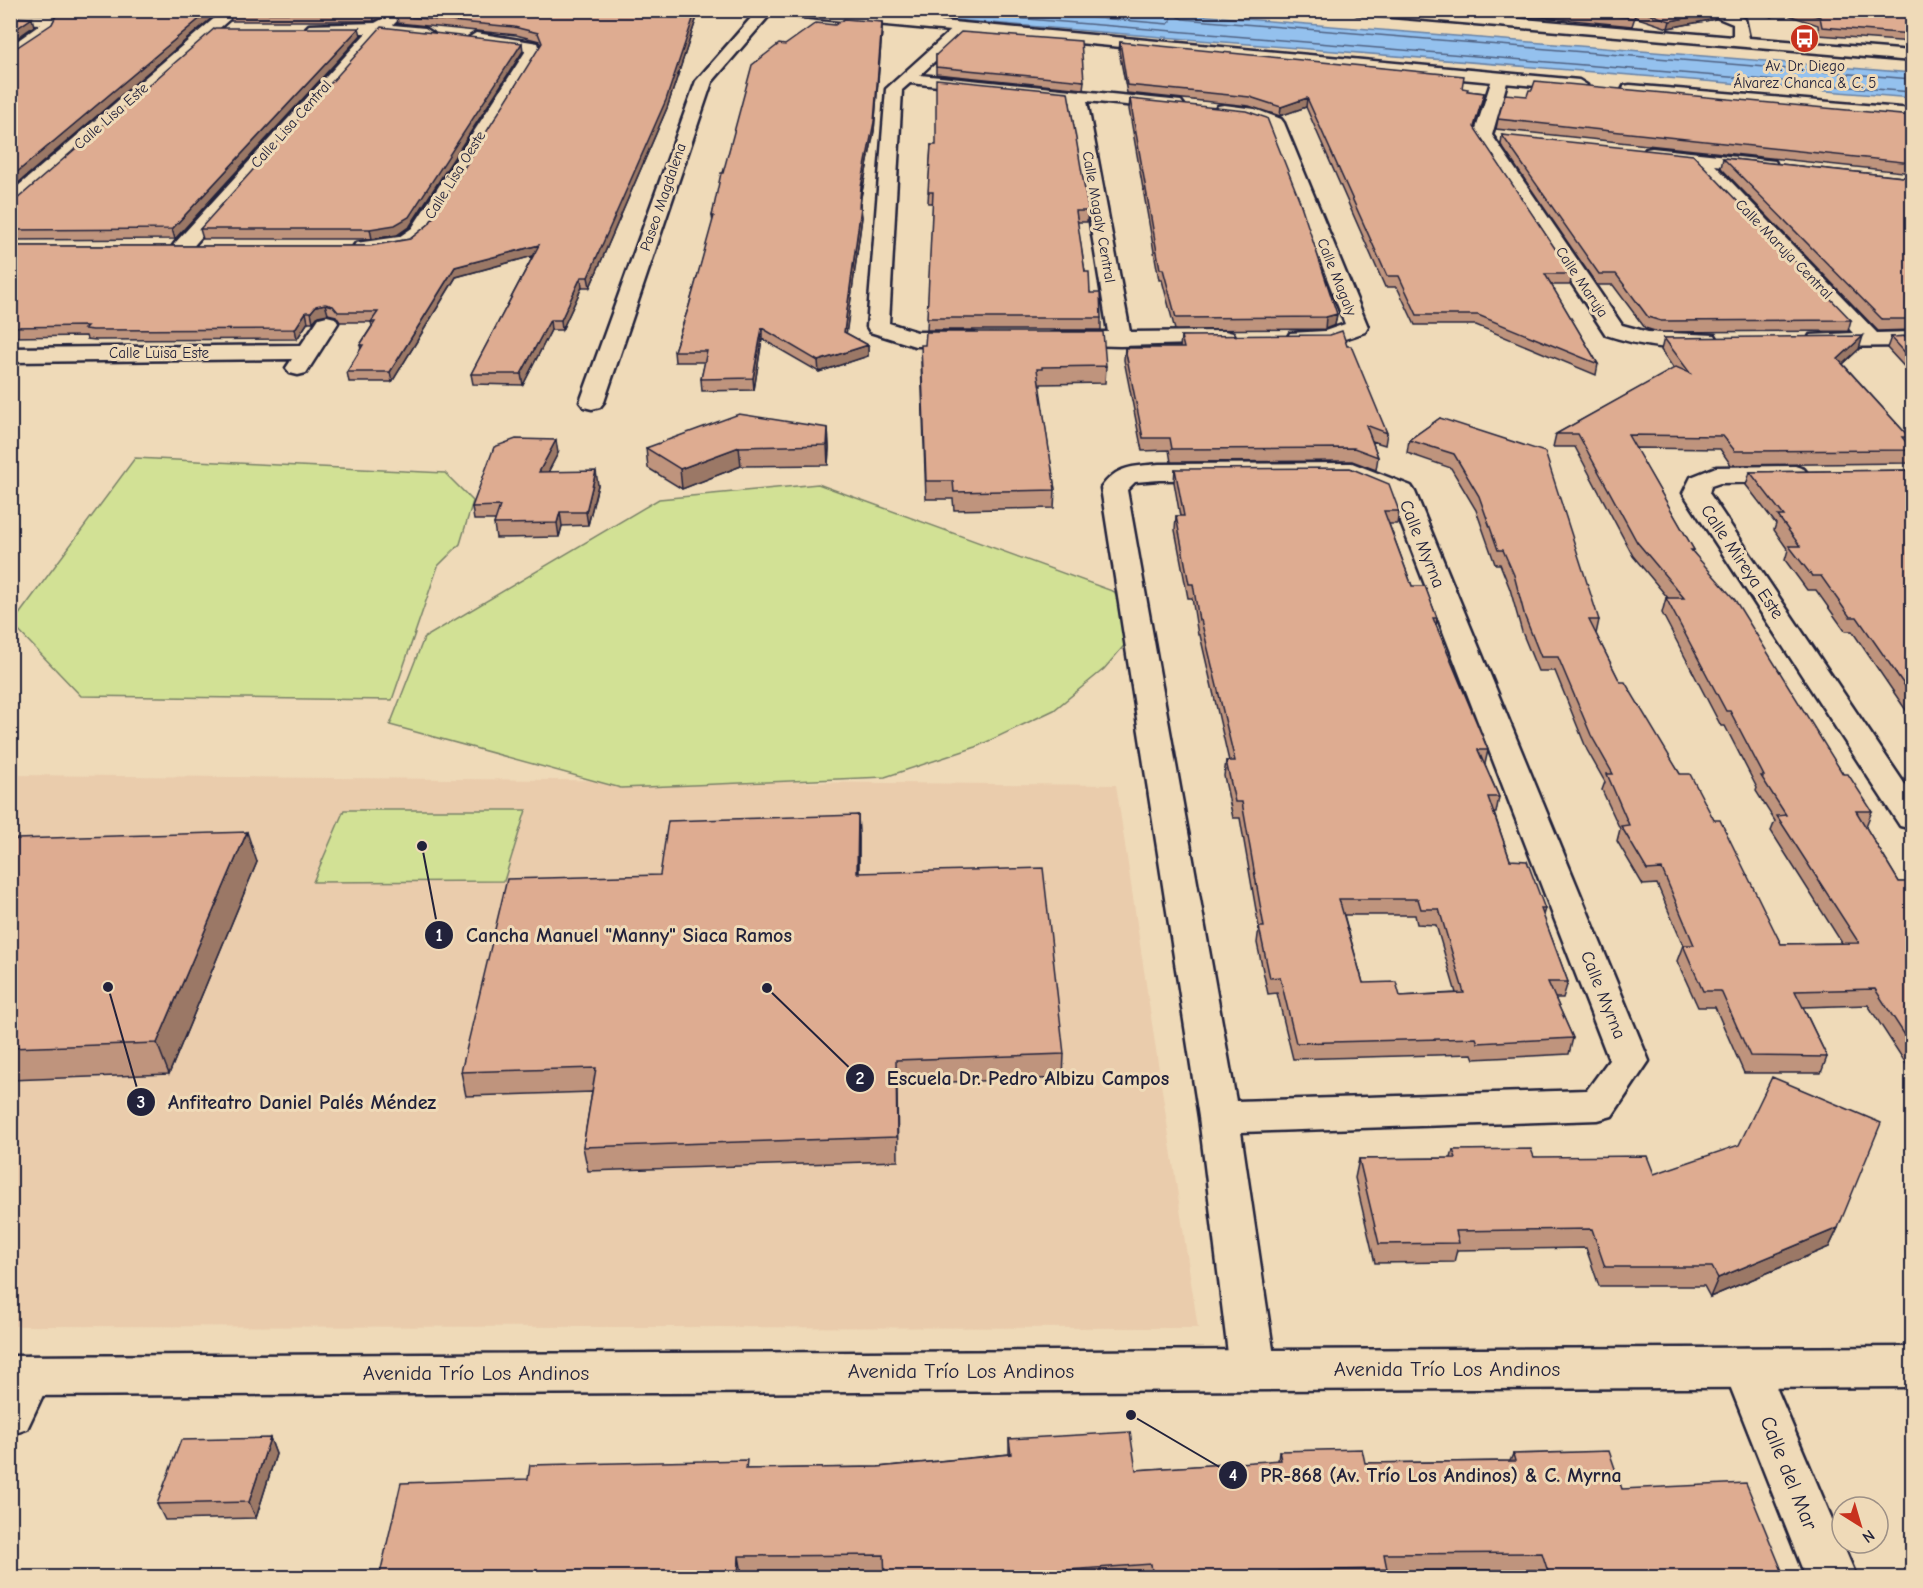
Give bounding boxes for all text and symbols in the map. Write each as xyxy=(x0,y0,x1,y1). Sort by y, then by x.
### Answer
bus stop icon: Av. Dr. Diego Álvarez Chanca & C. 5 xyxy=(1789,23,1821,55)
place label: Av. Dr. Diego Álvarez Chanca & C. 5 xyxy=(1734,57,1877,92)
street label: Calle Lisa Central xyxy=(247,76,335,172)
street label: Calle Lisa Este xyxy=(70,79,152,153)
street label: Calle Lisa Oeste xyxy=(421,127,490,222)
street label: Paseo Magdalena xyxy=(636,141,690,253)
street label: Calle Magaly Central xyxy=(1079,150,1119,284)
street label: Calle Maruja Central xyxy=(1732,195,1836,303)
street label: Calle Magaly xyxy=(1313,236,1361,319)
street label: Calle Maruja xyxy=(1552,243,1612,321)
street label: Calle Luisa Este xyxy=(109,344,209,362)
street label: Calle Myrna xyxy=(1395,497,1449,591)
street label: Calle Mireya Este xyxy=(1696,501,1788,623)
callout: Cancha Manuel "Manny" Siaca Ramos xyxy=(424,916,804,954)
text: Cancha Manuel "Manny" Siaca Ramos xyxy=(466,924,792,947)
text: 1 xyxy=(435,925,443,946)
street label: Calle Myrna xyxy=(1576,948,1630,1042)
callout: Escuela Dr. Pedro Albizu Campos xyxy=(845,1059,1182,1097)
text: Escuela Dr. Pedro Albizu Campos xyxy=(887,1067,1169,1090)
text: 2 xyxy=(856,1068,865,1089)
callout: Anfiteatro Daniel Palés Méndez xyxy=(126,1083,448,1121)
text: Anfiteatro Daniel Palés Méndez xyxy=(168,1091,436,1114)
text: 3 xyxy=(137,1092,145,1113)
street label: Avenida Trío Los Andinos xyxy=(1334,1357,1560,1381)
street label: Avenida Trío Los Andinos xyxy=(848,1359,1074,1383)
street label: Avenida Trío Los Andinos xyxy=(363,1361,589,1385)
street label: Calle del Mar xyxy=(1755,1413,1823,1534)
callout: PR-868 (Av. Trío Los Andinos) & C. Myrna xyxy=(1218,1456,1634,1494)
text: PR-868 (Av. Trío Los Andinos) & C. Myrna xyxy=(1260,1464,1622,1487)
text: 4 xyxy=(1229,1465,1237,1486)
north arrow xyxy=(1830,1495,1890,1555)
text: N xyxy=(1859,1526,1878,1547)

